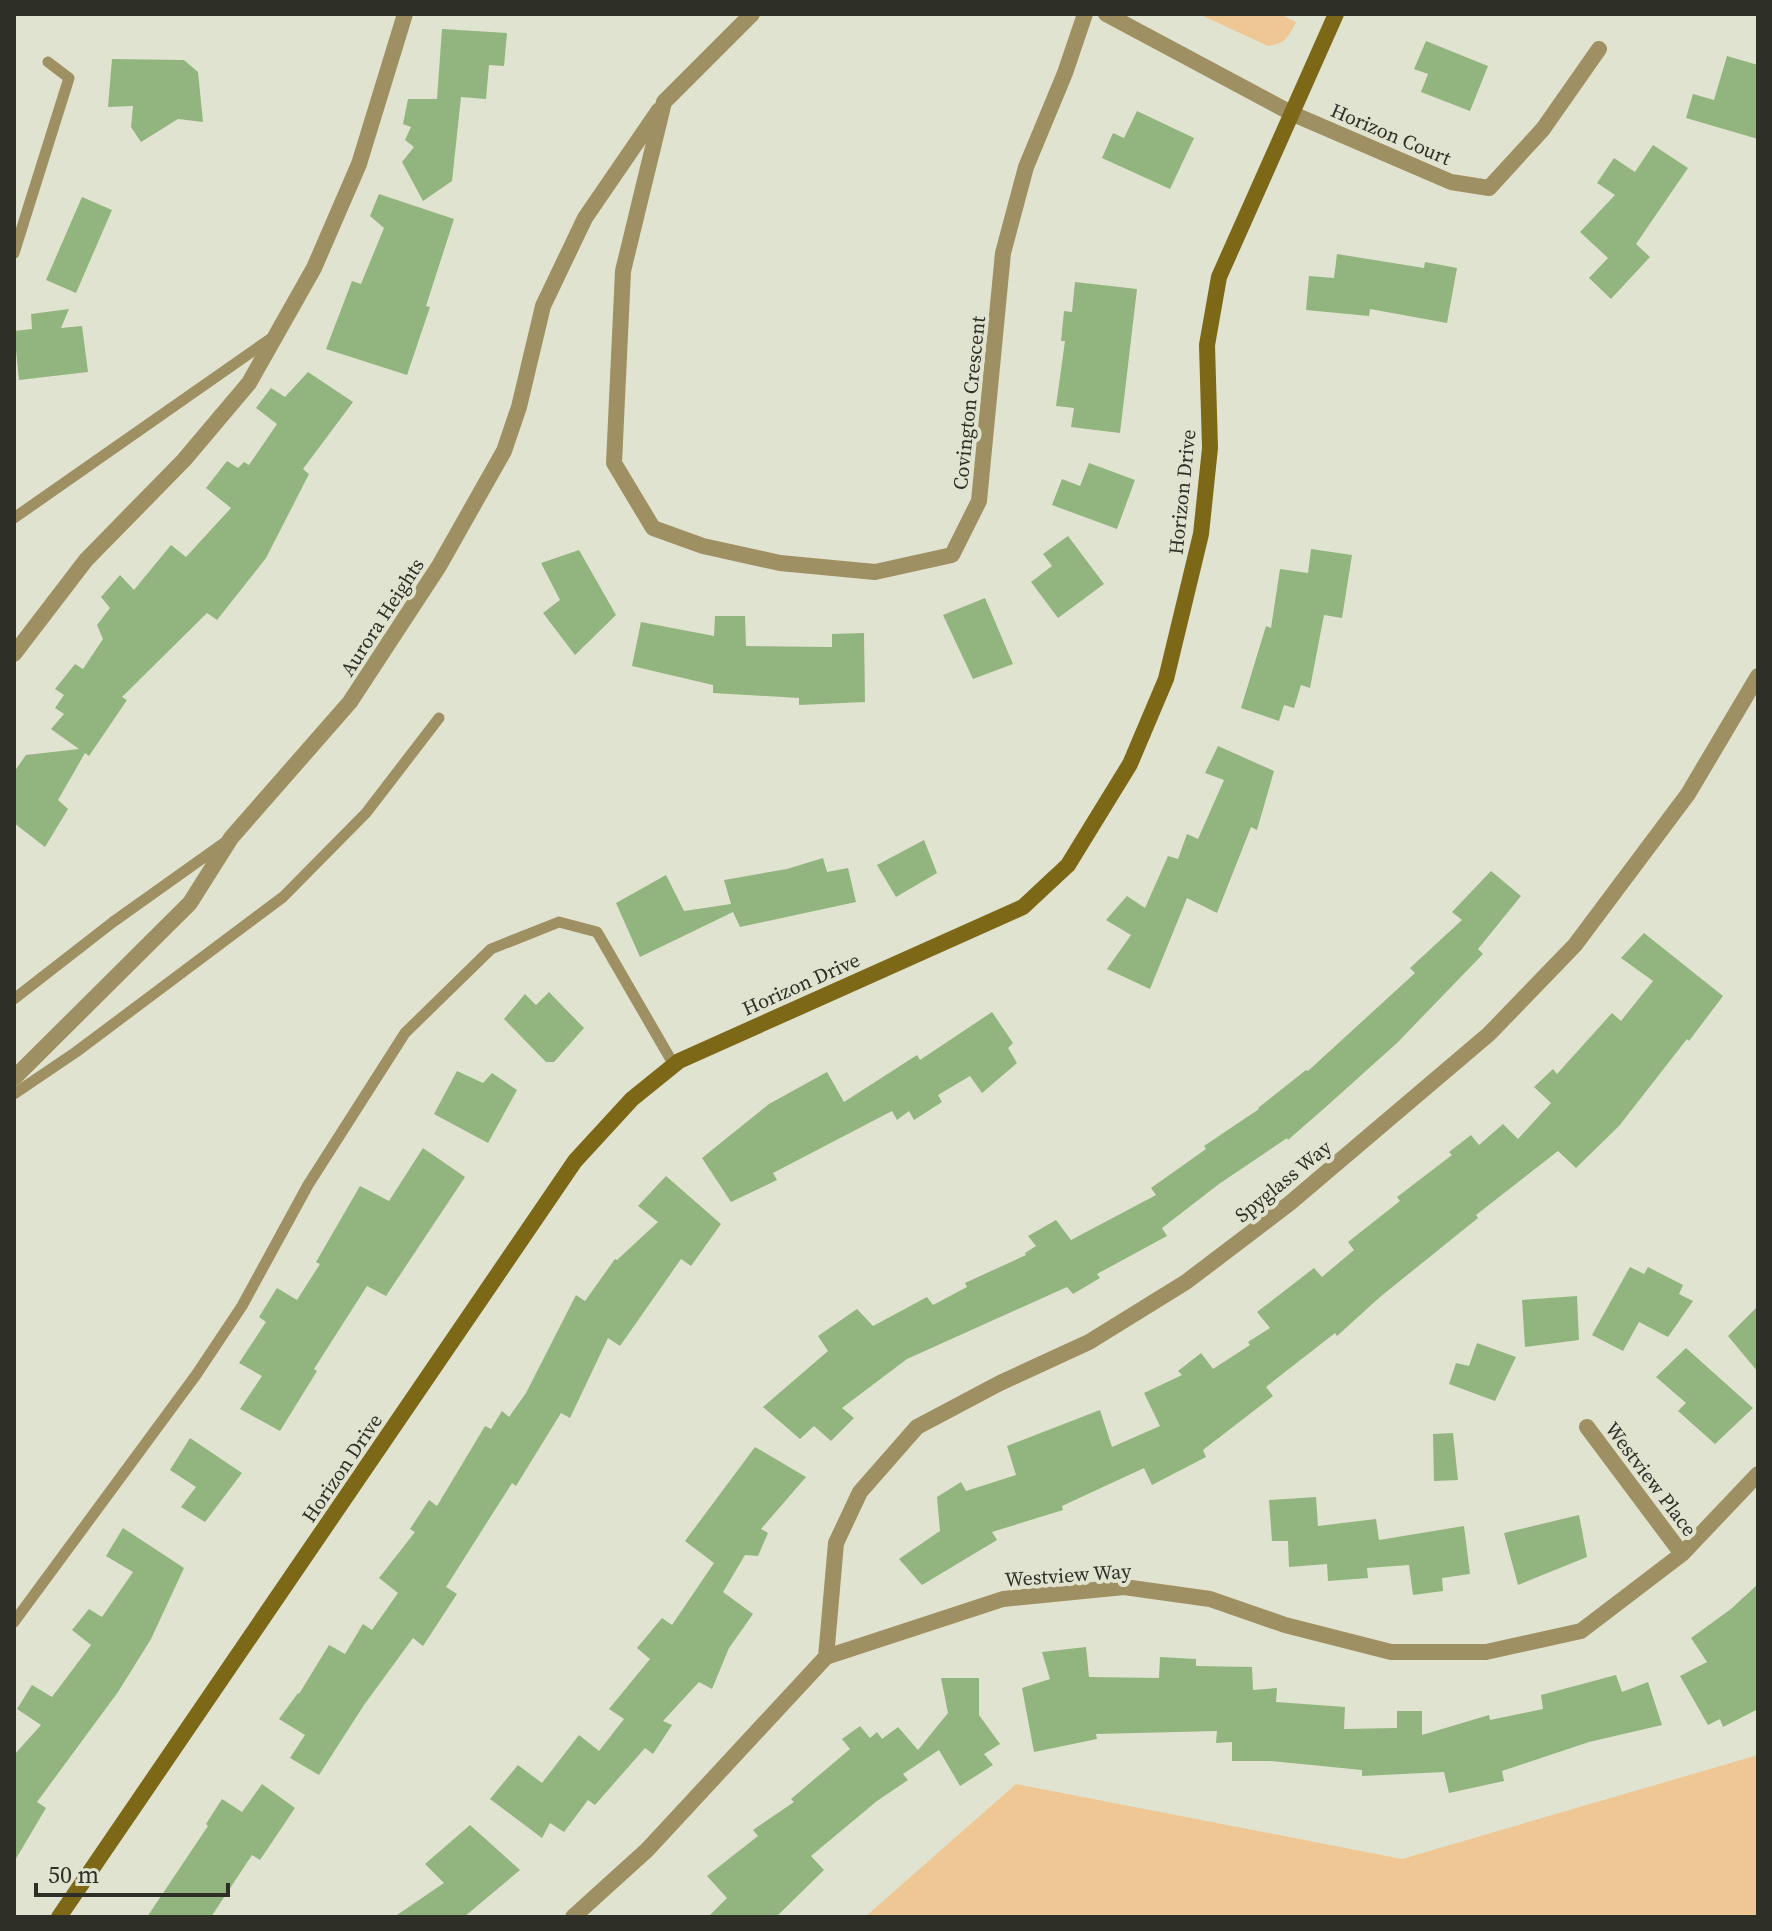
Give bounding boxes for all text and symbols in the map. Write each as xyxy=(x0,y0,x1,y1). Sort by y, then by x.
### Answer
street label: Horizon Court xyxy=(1327,96,1456,172)
street label: Covington Crescent xyxy=(946,314,992,491)
street label: Horizon Drive xyxy=(1161,428,1203,556)
street label: Aurora Heights xyxy=(333,553,431,681)
street label: Horizon Drive xyxy=(738,946,864,1022)
street label: Spyglass Way xyxy=(1229,1133,1338,1229)
street label: Horizon Drive xyxy=(295,1408,389,1528)
street label: Westview Place xyxy=(1599,1416,1703,1542)
street label: Westview Way xyxy=(1004,1557,1133,1593)
scale bar xyxy=(36,1847,228,1897)
text: 50 m xyxy=(48,1858,99,1891)

